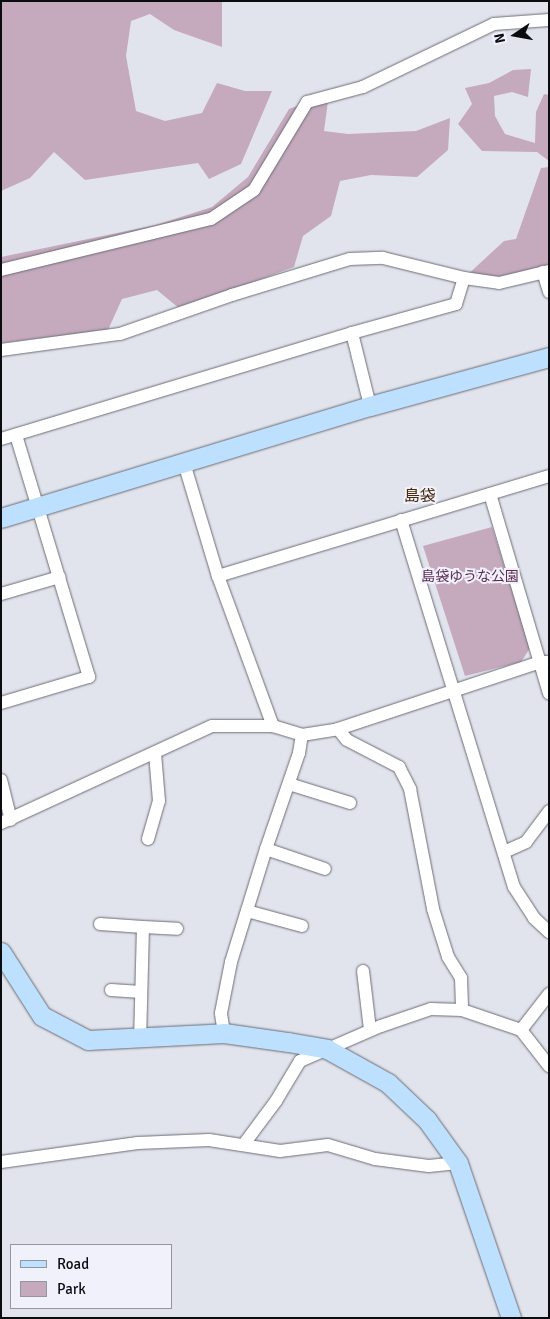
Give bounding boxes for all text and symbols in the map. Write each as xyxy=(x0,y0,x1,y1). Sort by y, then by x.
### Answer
north arrow xyxy=(490,10,540,60)
text: N xyxy=(491,32,509,45)
district label: 島袋 xyxy=(404,486,436,506)
park label: 島袋ゆうな公園 xyxy=(421,569,519,585)
legend xyxy=(10,1244,172,1309)
text: Road xyxy=(57,1255,89,1273)
text: Park xyxy=(57,1280,86,1298)

